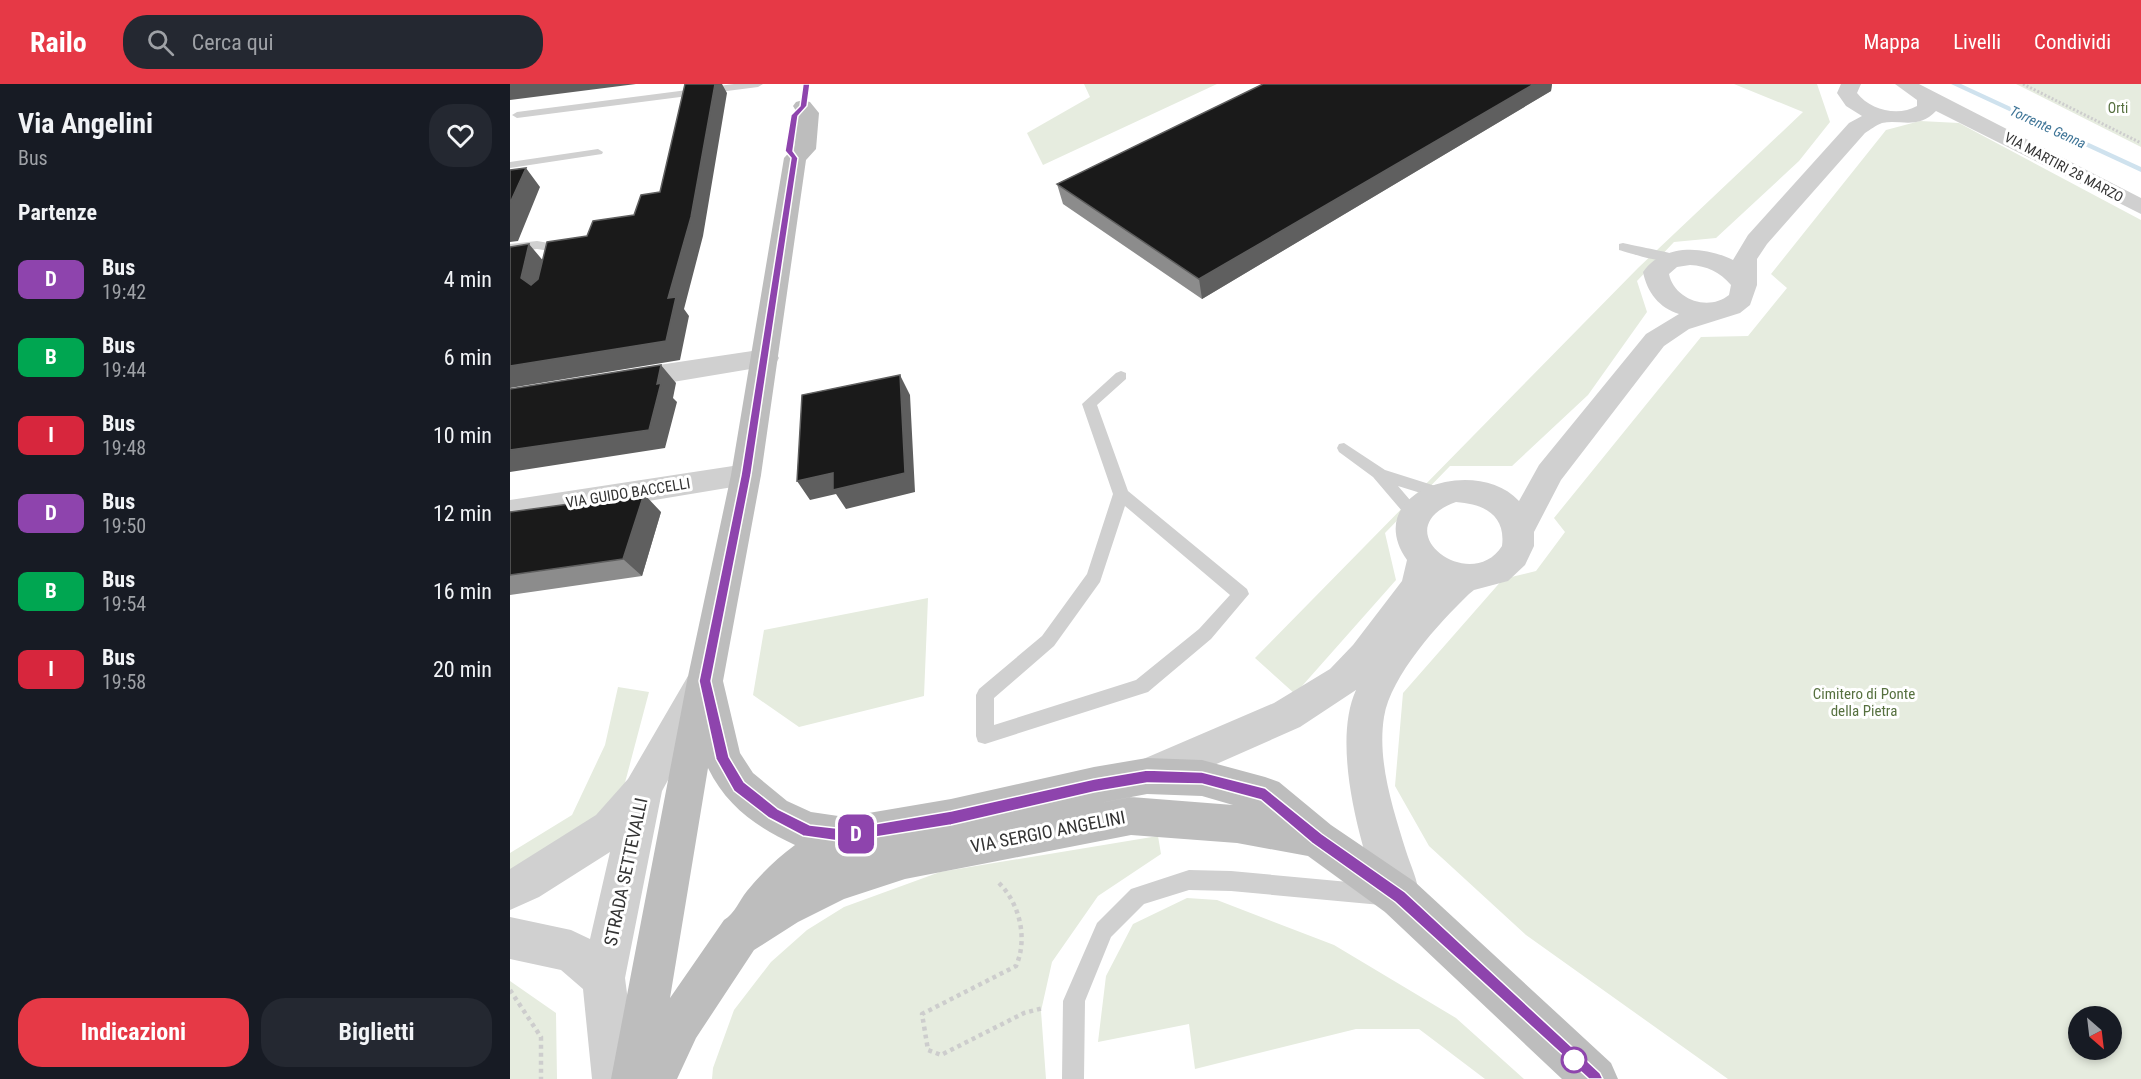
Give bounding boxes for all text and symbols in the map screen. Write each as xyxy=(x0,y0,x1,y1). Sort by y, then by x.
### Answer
search box xyxy=(123,15,543,69)
text: Railo xyxy=(30,26,87,59)
icon: search xyxy=(144,26,177,59)
text: Cerca qui xyxy=(192,30,273,55)
text: Mappa xyxy=(1863,30,1920,54)
text: Livelli xyxy=(1953,30,2001,54)
text: Condividi xyxy=(2034,30,2111,54)
park label: Orti xyxy=(2108,100,2128,116)
water label: Torrente Genna xyxy=(2007,102,2089,152)
button: heart xyxy=(429,104,492,167)
text: Via Angelini xyxy=(18,107,153,140)
street label: VIA MARTIRI 28 MARZO xyxy=(2002,129,2126,205)
text: Bus xyxy=(18,146,48,170)
text: Partenze xyxy=(18,200,97,225)
text: Bus xyxy=(102,255,135,280)
text: D xyxy=(45,267,57,291)
text: 4 min xyxy=(444,267,492,292)
text: 19:42 xyxy=(102,280,146,304)
text: Bus xyxy=(102,333,135,358)
text: B xyxy=(45,345,57,369)
text: 6 min xyxy=(444,345,492,370)
text: 19:44 xyxy=(102,358,146,382)
text: Bus xyxy=(102,411,135,436)
text: I xyxy=(48,423,54,447)
text: 10 min xyxy=(433,423,492,448)
text: 19:48 xyxy=(102,436,146,460)
street label: VIA GUIDO BACCELLI xyxy=(565,474,691,512)
text: Bus xyxy=(102,489,135,514)
text: D xyxy=(45,501,57,525)
text: 12 min xyxy=(433,501,492,526)
text: 19:50 xyxy=(102,514,146,538)
text: Bus xyxy=(102,567,135,592)
text: B xyxy=(45,579,57,603)
text: 16 min xyxy=(433,579,492,604)
text: 19:54 xyxy=(102,592,146,616)
text: Bus xyxy=(102,645,135,670)
text: I xyxy=(48,657,54,681)
text: 20 min xyxy=(433,657,492,682)
text: 19:58 xyxy=(102,670,146,694)
park label: Cimitero di Ponte della Pietra xyxy=(1813,685,1915,720)
street label: STRADA SETTEVALLI xyxy=(600,796,651,948)
street label: VIA SERGIO ANGELINI xyxy=(969,806,1127,857)
line badge: D xyxy=(836,814,876,854)
text: D xyxy=(850,822,862,846)
button: Indicazioni xyxy=(18,998,249,1067)
button: Biglietti xyxy=(261,998,492,1067)
north arrow xyxy=(2068,1006,2122,1060)
map controls xyxy=(2068,1006,2122,1060)
unlabelled marker xyxy=(1561,1047,1587,1073)

